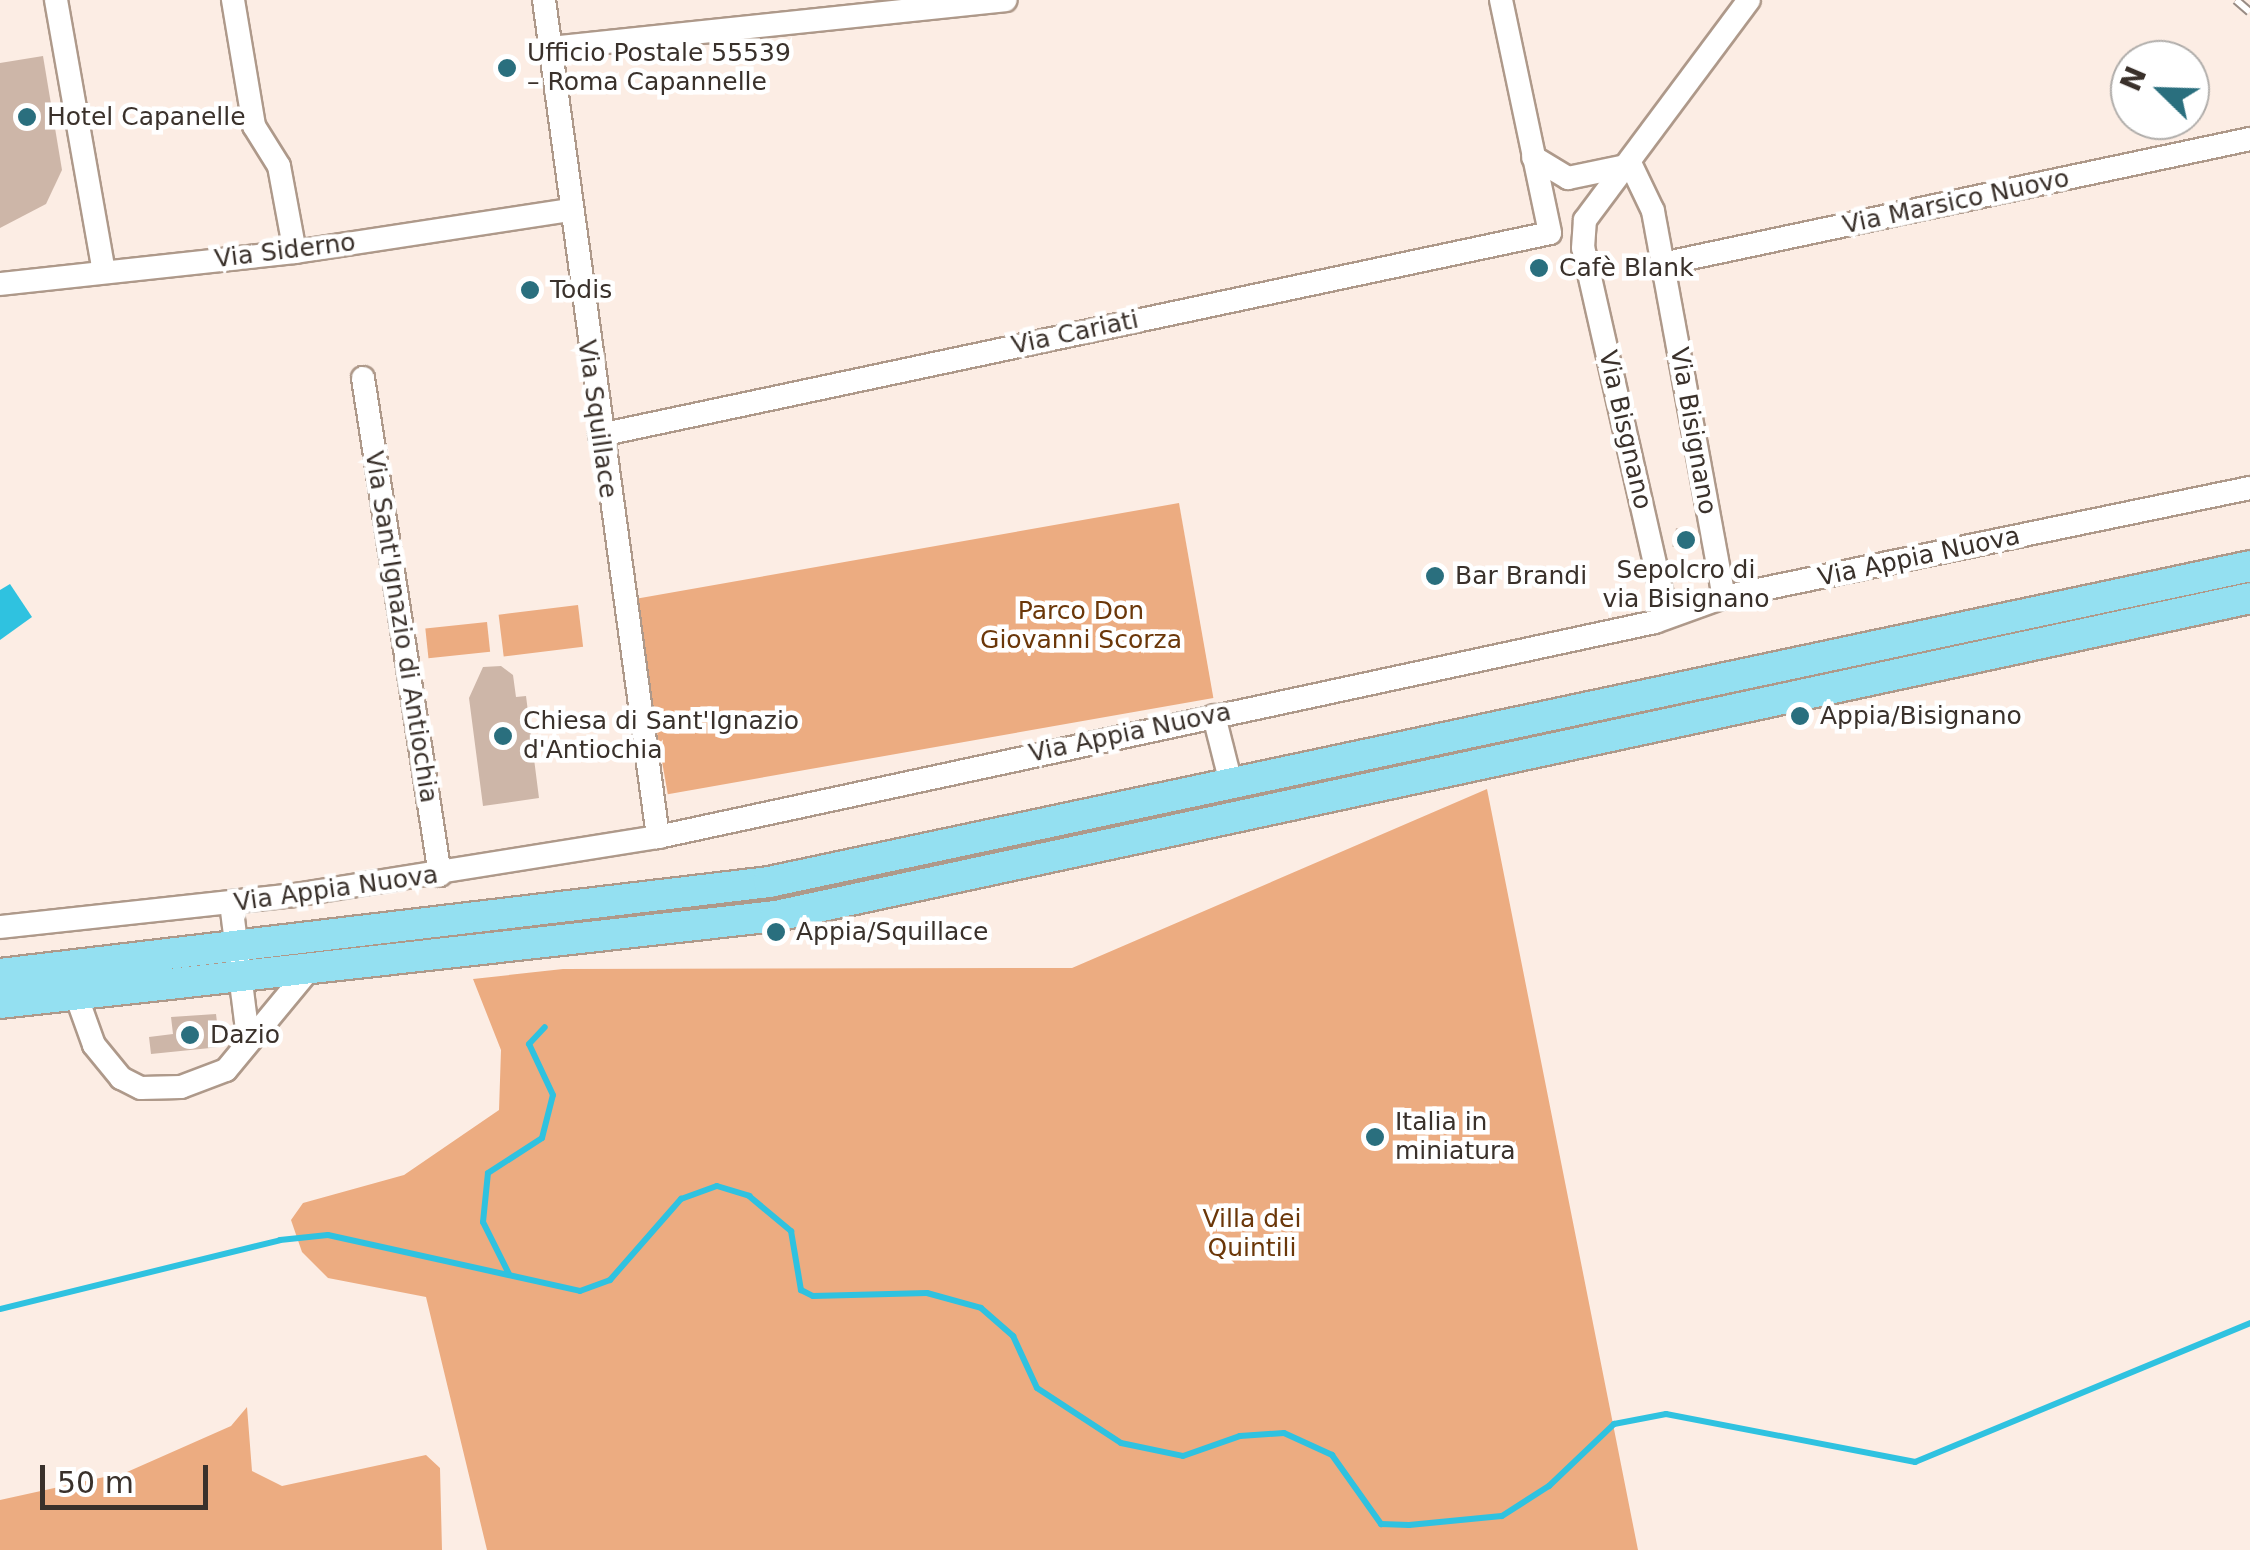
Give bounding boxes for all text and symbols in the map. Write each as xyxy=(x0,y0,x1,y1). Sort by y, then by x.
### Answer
place label: Ufficio Postale 55539 – Roma Capannelle xyxy=(527,39,791,98)
north arrow xyxy=(2110,40,2210,140)
marker: Ufficio Postale 55539 – Roma Capannelle xyxy=(496,57,518,79)
text: N xyxy=(2114,62,2154,96)
place label: Hotel Capanelle xyxy=(47,102,246,132)
marker: Hotel Capanelle xyxy=(16,106,38,128)
street label: Via Marsico Nuovo xyxy=(1840,163,2072,241)
street label: Via Siderno xyxy=(213,227,357,275)
place label: Cafè Blank xyxy=(1559,253,1694,283)
marker: Cafè Blank xyxy=(1528,257,1550,279)
place label: Todis xyxy=(550,275,612,305)
marker: Todis xyxy=(519,279,541,301)
street label: Via Cariati xyxy=(1009,305,1141,361)
street label: Via Squillace xyxy=(571,338,623,500)
street label: Via Bisignano xyxy=(1664,345,1722,517)
street label: Via Bisgnano xyxy=(1592,348,1658,512)
street label: Via Sant'Ignazio di Antiochia xyxy=(358,449,444,805)
street label: Via Appia Nuova xyxy=(1815,521,2023,593)
marker: Sepolcro di via Bisignano xyxy=(1675,529,1697,551)
place label: Sepolcro di via Bisignano xyxy=(1602,556,1770,615)
place label: Bar Brandi xyxy=(1455,561,1587,591)
marker: Bar Brandi xyxy=(1424,565,1446,587)
park label: Parco Don Giovanni Scorza xyxy=(980,597,1182,656)
street label: Via Appia Nuova xyxy=(1026,697,1234,769)
place label: Appia/Bisignano xyxy=(1820,701,2022,731)
marker: Appia/Bisignano xyxy=(1789,705,1811,727)
place label: Chiesa di Sant'Ignazio d'Antiochia xyxy=(523,707,799,766)
marker: Chiesa di Sant'Ignazio d'Antiochia xyxy=(492,725,514,747)
street label: Via Appia Nuova xyxy=(232,860,440,918)
place label: Appia/Squillace xyxy=(796,917,988,947)
marker: Appia/Squillace xyxy=(765,921,787,943)
place label: Dazio xyxy=(210,1020,280,1050)
marker: Dazio xyxy=(179,1024,201,1046)
place label: Italia in miniatura xyxy=(1395,1108,1516,1167)
marker: Italia in miniatura xyxy=(1364,1126,1386,1148)
park label: Villa dei Quintili xyxy=(1203,1205,1301,1264)
scale bar xyxy=(45,1445,212,1507)
text: 50 m xyxy=(57,1465,134,1500)

